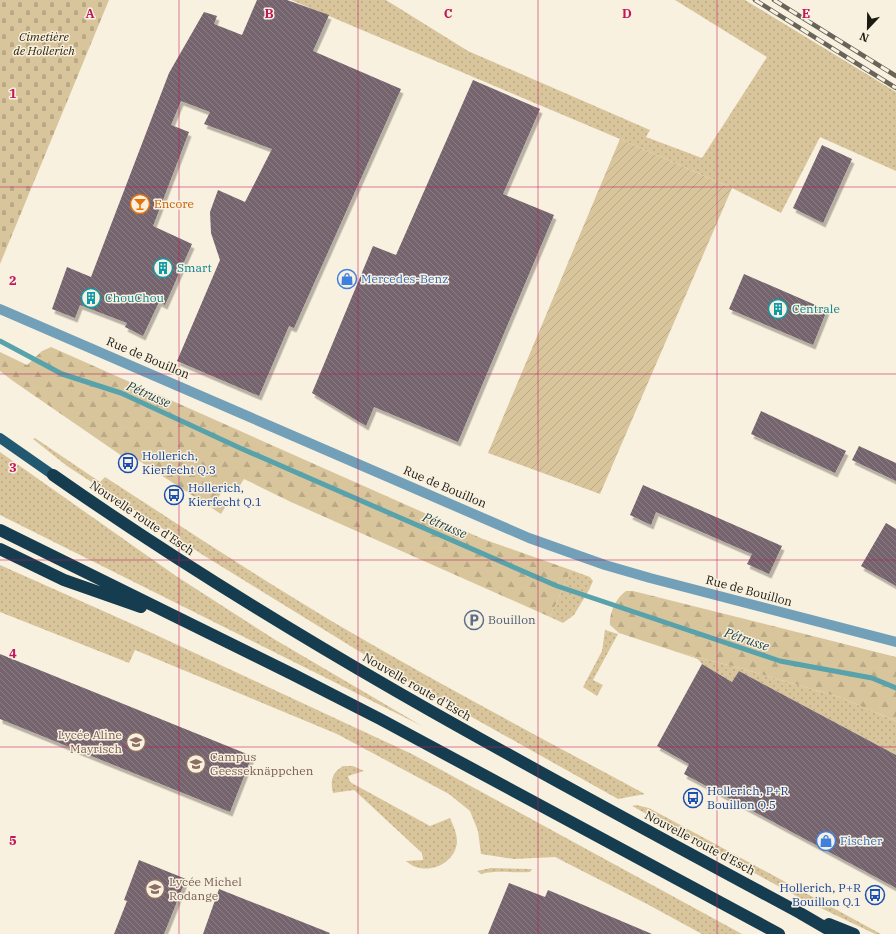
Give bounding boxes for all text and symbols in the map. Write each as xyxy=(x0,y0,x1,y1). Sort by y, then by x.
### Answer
text: A xyxy=(85,5,95,22)
text: B xyxy=(264,5,274,22)
text: C xyxy=(444,5,453,22)
text: D xyxy=(622,5,632,22)
text: E xyxy=(802,5,810,22)
north arrow xyxy=(848,8,888,48)
park label: Cimetière de Hollerich xyxy=(13,29,75,58)
text: N xyxy=(857,29,871,45)
text: 1 xyxy=(9,85,17,102)
bar icon: Encore xyxy=(129,193,151,215)
place label: Encore xyxy=(154,196,194,211)
building icon: Smart xyxy=(152,257,174,279)
place label: Smart xyxy=(177,260,212,275)
shop icon: Mercedes-Benz xyxy=(336,268,358,290)
place label: Mercedes-Benz xyxy=(361,271,448,286)
text: 2 xyxy=(9,272,17,289)
building icon: ChouChou xyxy=(80,287,102,309)
place label: ChouChou xyxy=(105,290,165,305)
building icon: Centrale xyxy=(767,298,789,320)
place label: Centrale xyxy=(792,301,840,316)
street label: Rue de Bouillon xyxy=(104,333,192,382)
water label: Pétrusse xyxy=(123,377,174,412)
place label: Hollerich, Kierfecht Q.3 xyxy=(142,448,216,477)
bus stop icon: Hollerich, Kierfecht Q.3 xyxy=(117,452,139,474)
text: 3 xyxy=(9,459,17,476)
street label: Rue de Bouillon xyxy=(401,462,489,511)
street label: Nouvelle route d'Esch xyxy=(87,477,198,558)
place label: Hollerich, Kierfecht Q.1 xyxy=(188,480,262,509)
bus stop icon: Hollerich, Kierfecht Q.1 xyxy=(163,484,185,506)
water label: Pétrusse xyxy=(419,508,470,542)
street label: Rue de Bouillon xyxy=(704,572,794,609)
parking icon: Bouillon xyxy=(463,609,485,631)
place label: Bouillon xyxy=(488,612,536,627)
water label: Pétrusse xyxy=(721,624,772,655)
text: 4 xyxy=(9,645,17,662)
street label: Nouvelle route d'Esch xyxy=(360,649,475,724)
place label: Lycée Aline Mayrisch xyxy=(58,727,123,756)
school or university icon: Lycée Aline Mayrisch xyxy=(125,731,147,753)
place label: Campus Geesseknäppchen xyxy=(210,749,314,778)
school or university icon: Campus Geesseknäppchen xyxy=(185,753,207,775)
place label: Hollerich, P+R Bouillon Q.5 xyxy=(707,783,789,812)
bus stop icon: Hollerich, P+R Bouillon Q.5 xyxy=(682,787,704,809)
street label: Nouvelle route d'Esch xyxy=(642,807,758,878)
shop icon: Fischer xyxy=(815,830,837,852)
text: 5 xyxy=(9,832,17,849)
place label: Fischer xyxy=(840,833,883,848)
place label: Lycée Michel Rodange xyxy=(169,874,242,903)
school or university icon: Lycée Michel Rodange xyxy=(144,878,166,900)
place label: Hollerich, P+R Bouillon Q.1 xyxy=(779,880,861,909)
bus stop icon: Hollerich, P+R Bouillon Q.1 xyxy=(864,884,886,906)

